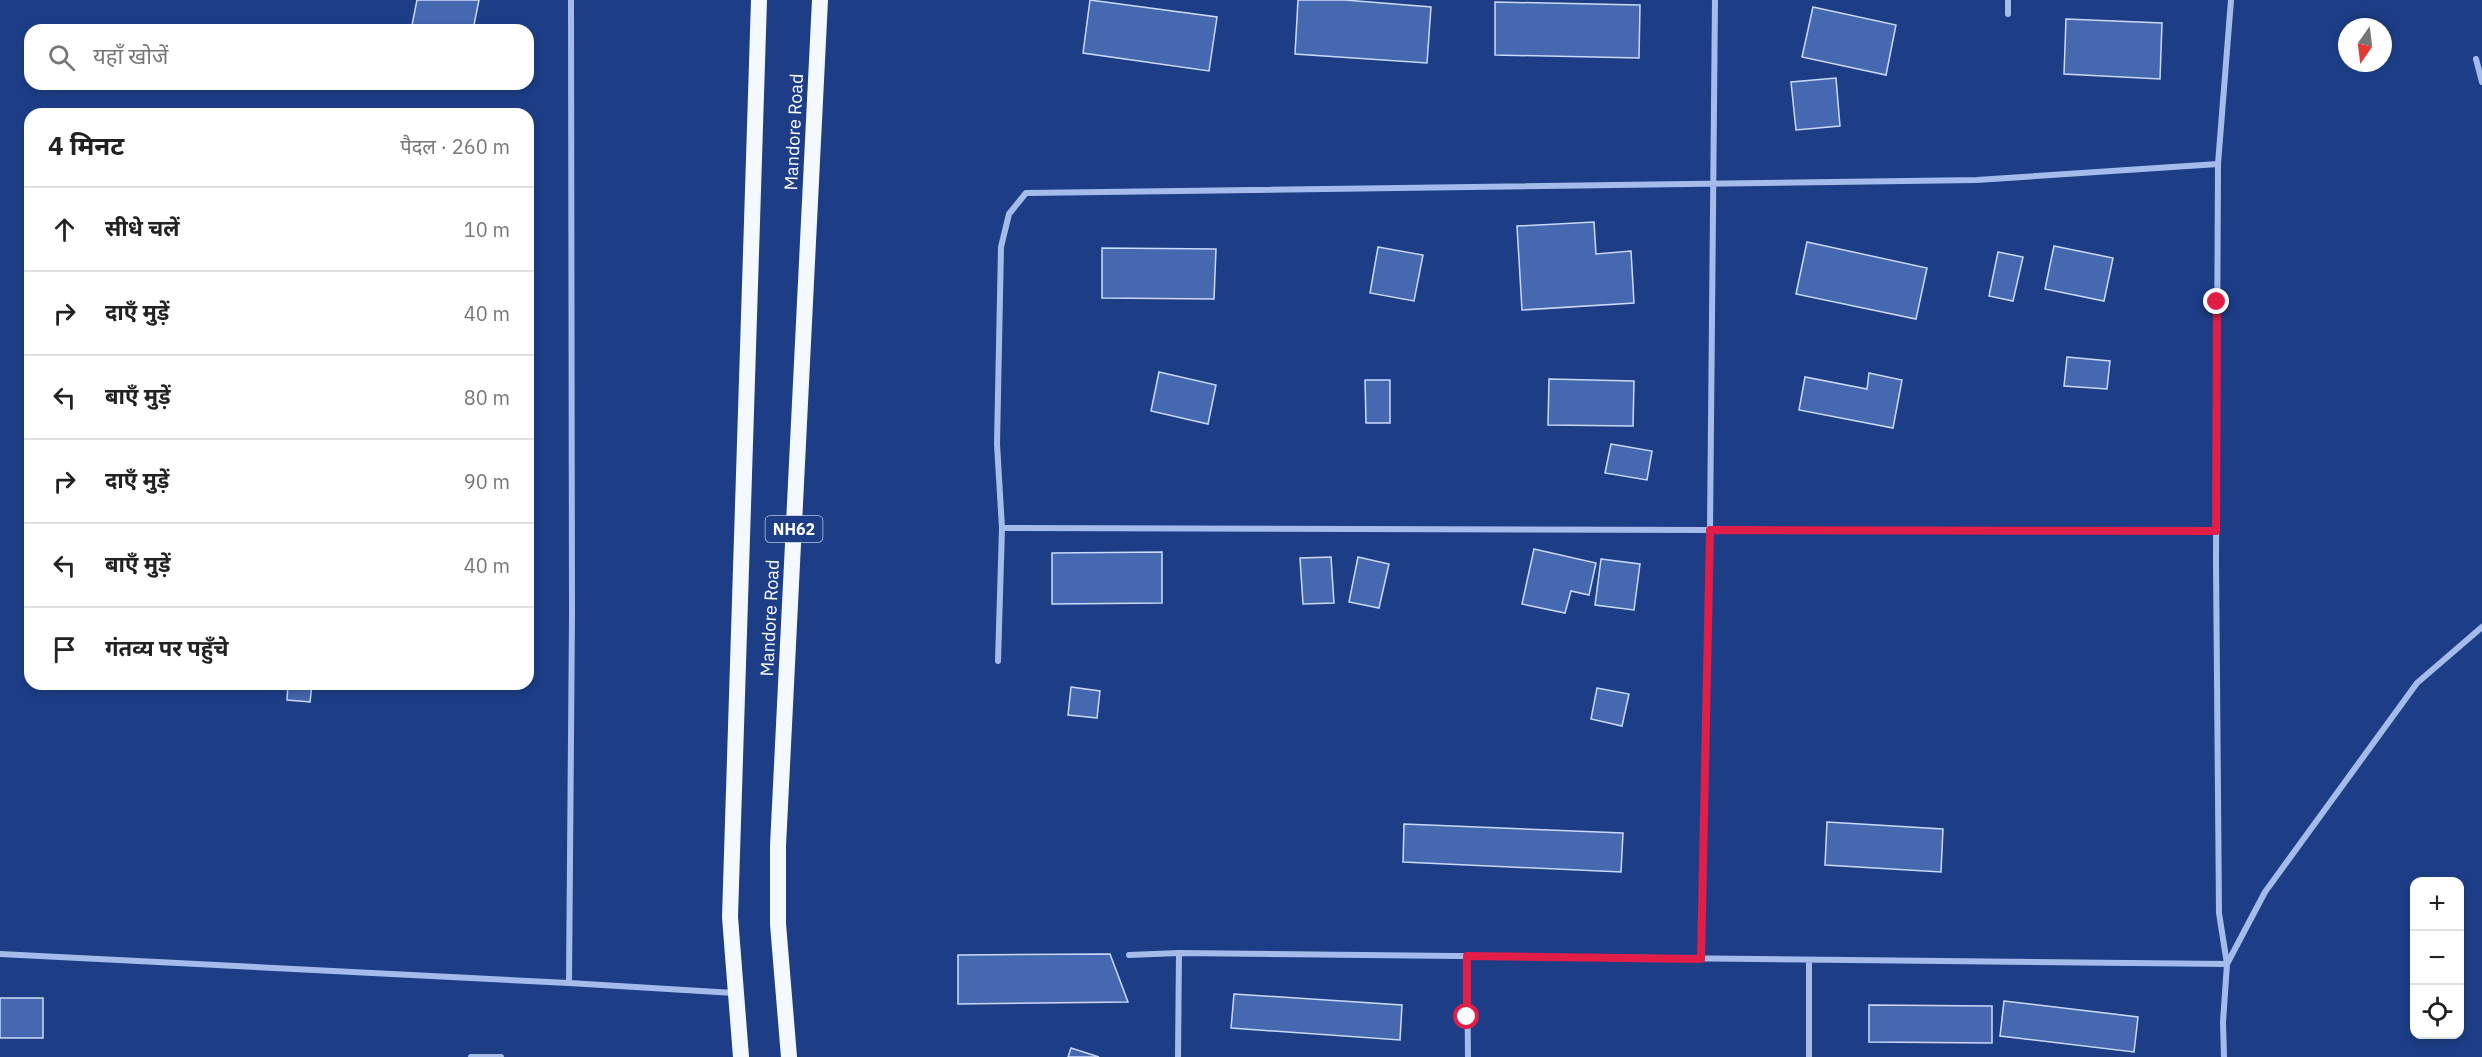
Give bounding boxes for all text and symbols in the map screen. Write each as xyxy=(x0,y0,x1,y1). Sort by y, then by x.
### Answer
north arrow xyxy=(2338,18,2392,72)
search box xyxy=(24,24,534,90)
icon: search xyxy=(45,41,78,74)
text: यहाँ खोजें xyxy=(93,41,168,70)
street label: Mandore Road xyxy=(779,73,808,191)
text: 4 मिनट xyxy=(48,128,124,162)
text: पैदल · 260 m xyxy=(400,133,510,160)
icon: ahead xyxy=(48,213,81,246)
text: सीधे चलें xyxy=(105,213,180,242)
text: 10 m xyxy=(464,216,510,243)
route end xyxy=(2203,288,2229,314)
icon: right xyxy=(48,297,81,330)
text: दाएँ मुड़ें xyxy=(105,297,169,326)
text: 40 m xyxy=(464,300,510,327)
icon: left xyxy=(48,381,81,414)
text: बाएँ मुड़ें xyxy=(105,381,171,410)
text: 80 m xyxy=(464,384,510,411)
icon: right xyxy=(48,465,81,498)
text: दाएँ मुड़ें xyxy=(105,465,169,494)
text: 90 m xyxy=(464,468,510,495)
road number: NH62 xyxy=(766,516,822,542)
icon: left xyxy=(48,549,81,582)
text: बाएँ मुड़ें xyxy=(105,549,171,578)
text: 40 m xyxy=(464,552,510,579)
street label: Mandore Road xyxy=(755,559,784,677)
icon: arrive xyxy=(48,633,81,666)
text: गंतव्य पर पहुँचे xyxy=(105,633,229,662)
map controls xyxy=(2410,877,2464,1039)
button: + xyxy=(2410,877,2464,931)
button: − xyxy=(2410,931,2464,985)
button: locate xyxy=(2410,985,2464,1039)
route start xyxy=(1453,1003,1479,1029)

